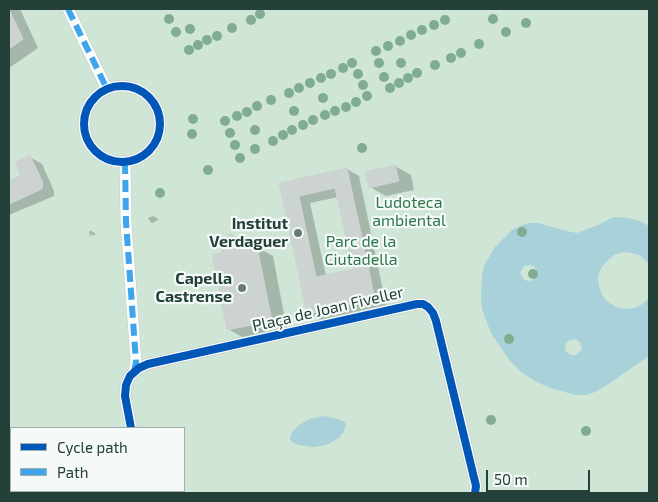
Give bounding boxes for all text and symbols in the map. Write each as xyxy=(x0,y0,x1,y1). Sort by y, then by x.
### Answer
park label: Ludoteca ambiental xyxy=(372,193,446,231)
place label: Institut Verdaguer xyxy=(209,214,288,252)
marker: Institut Verdaguer xyxy=(292,227,304,239)
park label: Parc de la Ciutadella xyxy=(324,232,398,270)
place label: Capella Castrense xyxy=(156,269,232,307)
marker: Capella Castrense xyxy=(236,282,248,294)
street label: Plaça de Joan Fiveller xyxy=(250,282,406,336)
legend xyxy=(10,427,185,492)
text: Cycle path xyxy=(57,438,128,456)
scale bar xyxy=(488,460,592,492)
text: Path xyxy=(57,463,88,481)
text: 50 m xyxy=(494,470,528,488)

